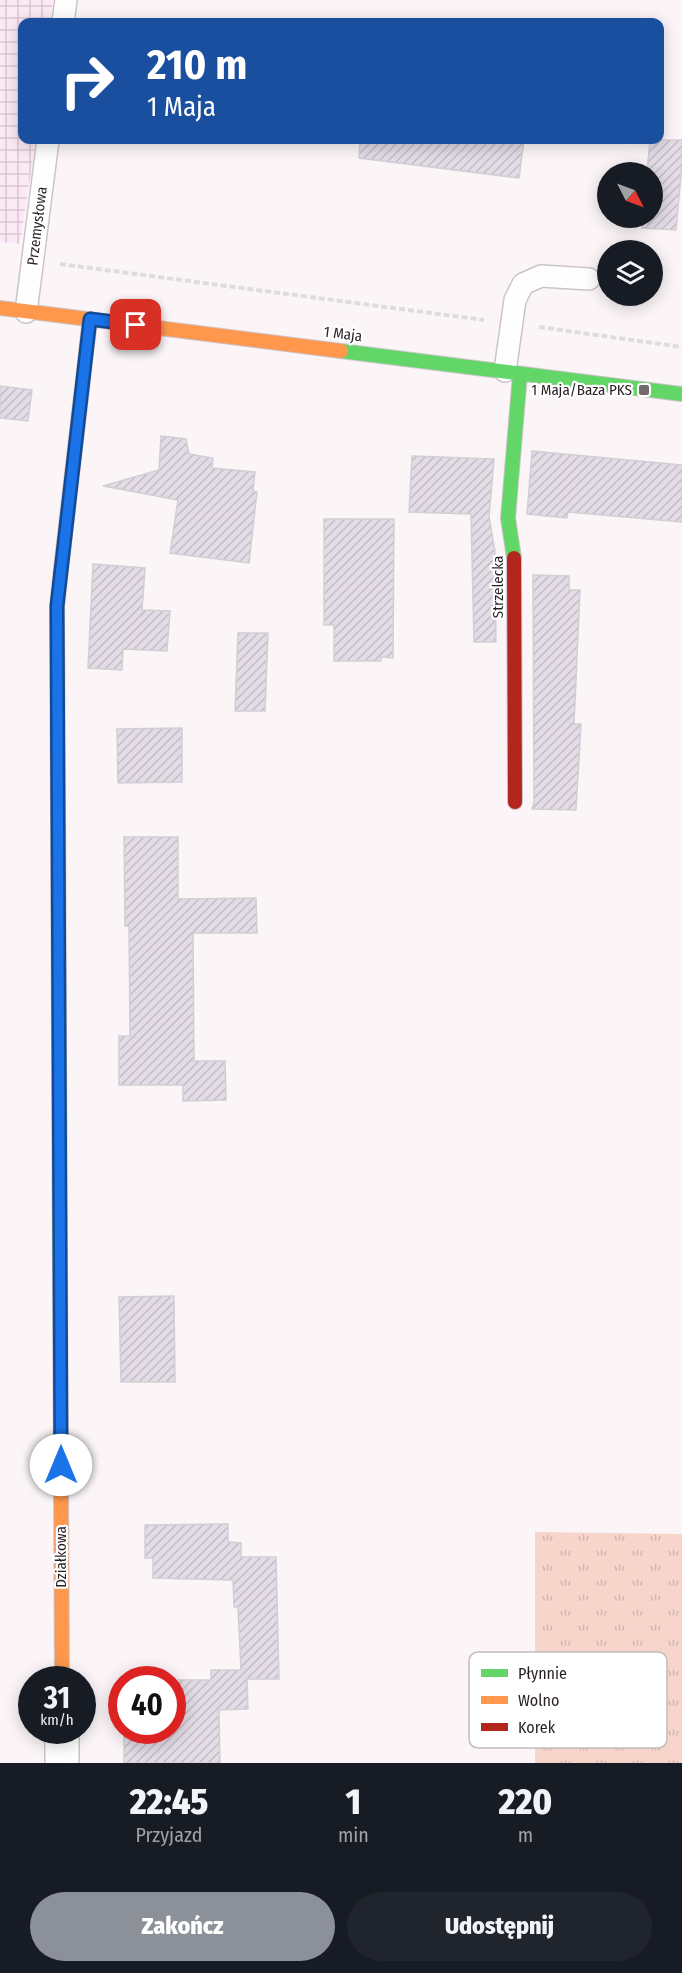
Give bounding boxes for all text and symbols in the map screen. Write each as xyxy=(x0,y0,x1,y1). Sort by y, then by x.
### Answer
text: 210 m xyxy=(147,40,247,90)
icon: right xyxy=(48,42,126,120)
text: 1 Maja xyxy=(147,91,216,123)
north arrow xyxy=(597,162,663,228)
map controls xyxy=(597,162,663,306)
street label: Przemysłowa xyxy=(23,186,51,266)
button: layers xyxy=(597,240,663,306)
pin xyxy=(110,299,161,350)
icon: arrive xyxy=(119,308,152,341)
street label: 1 Maja xyxy=(323,323,363,345)
place label: 1 Maja/Baza PKS xyxy=(531,381,632,399)
marker: 1 Maja/Baza PKS xyxy=(637,383,651,397)
street label: Strzelecka xyxy=(489,556,507,618)
position arrow xyxy=(29,1433,93,1497)
street label: Działkowa xyxy=(52,1526,70,1588)
legend xyxy=(469,1652,667,1748)
text: Płynnie xyxy=(518,1664,567,1683)
speed limit sign: 40 xyxy=(108,1666,186,1744)
text: 31 xyxy=(44,1680,70,1716)
text: Wolno xyxy=(518,1691,559,1710)
text: km/h xyxy=(40,1711,74,1729)
text: Korek xyxy=(518,1718,556,1737)
text: 22:45 xyxy=(130,1780,208,1824)
text: 1 xyxy=(346,1780,361,1824)
text: 220 xyxy=(499,1780,552,1824)
text: Przyjazd xyxy=(135,1823,202,1847)
text: min xyxy=(338,1823,369,1847)
text: m xyxy=(518,1823,533,1847)
button: Zakończ xyxy=(30,1892,335,1961)
button: Udostępnij xyxy=(347,1892,652,1961)

